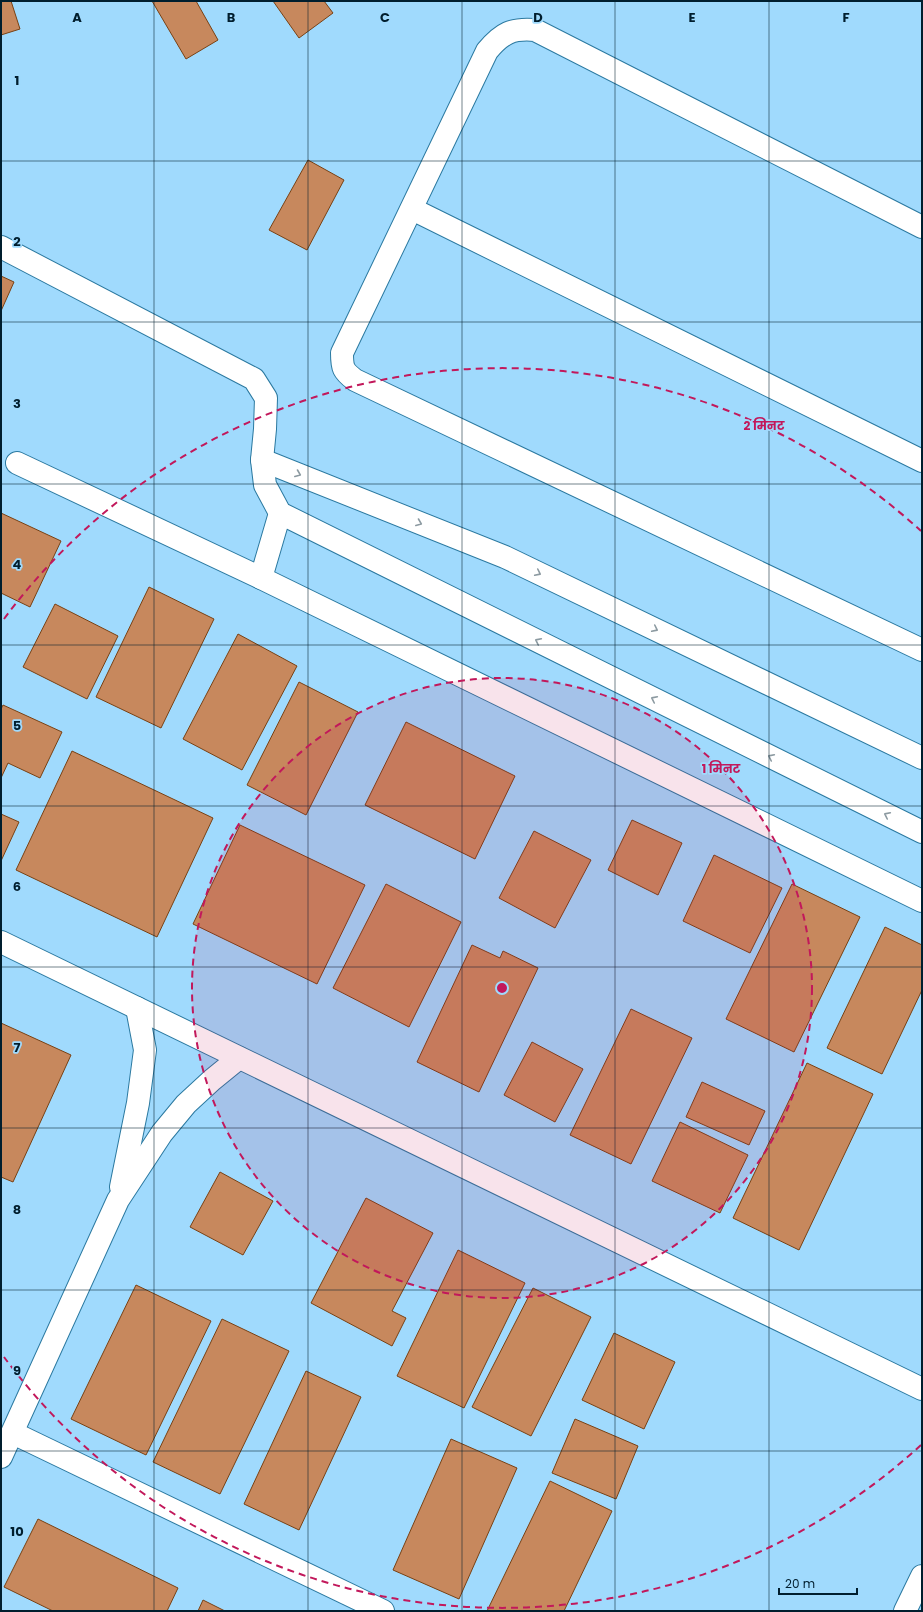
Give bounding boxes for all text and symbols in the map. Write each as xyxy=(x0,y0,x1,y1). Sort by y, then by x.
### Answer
text: A xyxy=(72,8,82,27)
text: B xyxy=(227,8,236,27)
text: C xyxy=(380,8,390,27)
text: D xyxy=(533,8,543,27)
text: E xyxy=(688,8,696,27)
text: F xyxy=(842,8,850,27)
text: 1 xyxy=(15,71,19,90)
text: 2 xyxy=(13,232,21,251)
text: 3 xyxy=(13,394,21,413)
text: 2 मिनट xyxy=(744,417,785,434)
one-way arrow xyxy=(294,470,301,478)
one-way arrow xyxy=(415,518,422,526)
text: 4 xyxy=(13,555,22,574)
one-way arrow xyxy=(534,568,542,576)
one-way arrow xyxy=(651,624,659,632)
one-way arrow xyxy=(535,638,542,646)
one-way arrow xyxy=(651,696,659,704)
text: 5 xyxy=(13,716,21,735)
one-way arrow xyxy=(767,754,775,762)
text: 1 मिनट xyxy=(702,760,741,777)
one-way arrow xyxy=(884,812,891,819)
text: 6 xyxy=(13,877,21,896)
centre of rings xyxy=(495,981,509,995)
text: 7 xyxy=(14,1038,21,1057)
text: 8 xyxy=(13,1200,21,1219)
text: 9 xyxy=(13,1361,21,1380)
text: 10 xyxy=(10,1522,24,1541)
scale bar xyxy=(779,1570,857,1596)
text: 20 m xyxy=(785,1575,815,1592)

